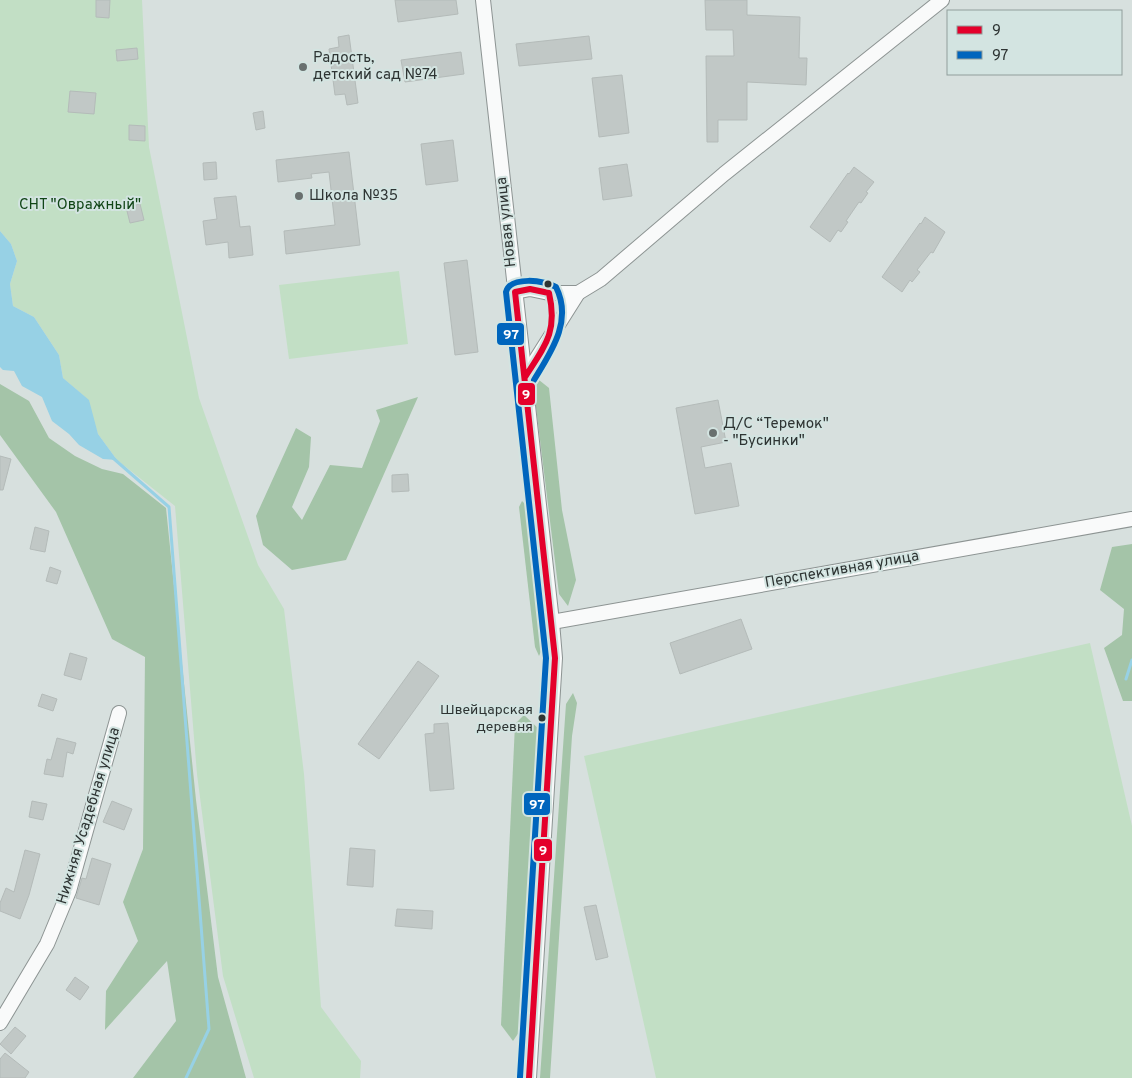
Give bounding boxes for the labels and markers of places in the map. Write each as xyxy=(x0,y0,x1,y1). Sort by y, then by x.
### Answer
place label: Радость, детский сад №74 xyxy=(313,49,438,85)
marker: Радость, детский сад №74 xyxy=(297,61,309,73)
place label: Школа №35 xyxy=(309,187,398,206)
marker: Школа №35 xyxy=(293,190,305,202)
unlabelled marker xyxy=(543,279,553,289)
place label: Д/С “Теремок" - "Бусинки" xyxy=(723,415,829,451)
marker: Д/С “Теремок" - "Бусинки" xyxy=(707,427,719,439)
place label: Швейцарская деревня xyxy=(440,702,533,736)
marker: Швейцарская деревня xyxy=(537,713,547,723)

